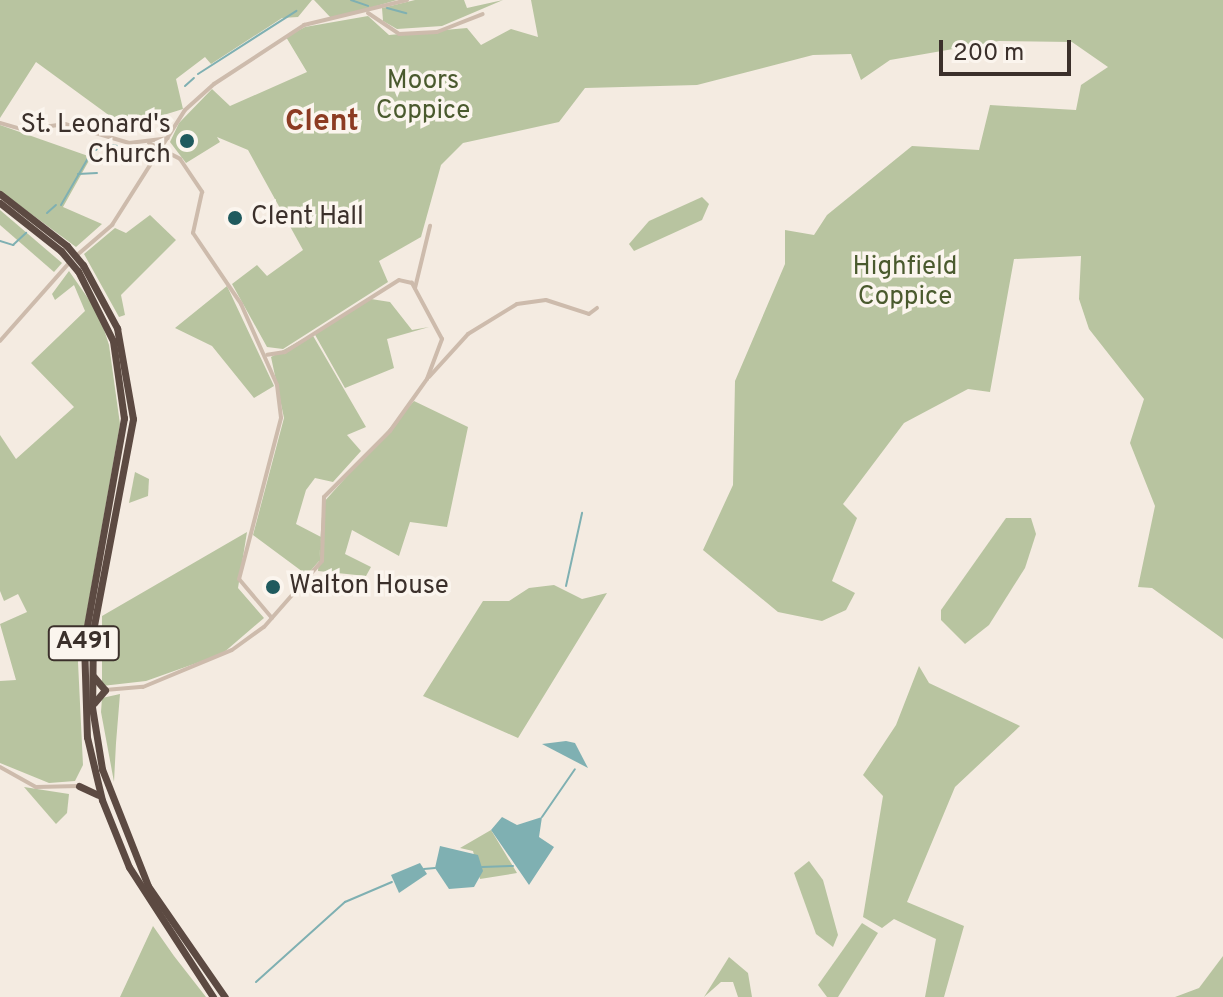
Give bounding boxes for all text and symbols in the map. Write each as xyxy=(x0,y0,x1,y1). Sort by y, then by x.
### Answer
scale bar xyxy=(943,24,1075,74)
text: 200 m xyxy=(953,39,1024,69)
park label: Moors Coppice xyxy=(376,66,470,128)
district label: Clent xyxy=(285,105,359,141)
place label: St. Leonard's Church xyxy=(20,110,171,172)
marker: St. Leonard's Church xyxy=(178,132,196,150)
place label: Clent Hall xyxy=(251,202,364,234)
marker: Clent Hall xyxy=(226,209,244,227)
park label: Highfield Coppice xyxy=(853,252,957,314)
place label: Walton House xyxy=(289,571,449,603)
marker: Walton House xyxy=(264,578,282,596)
road number: A491 xyxy=(46,623,122,663)

